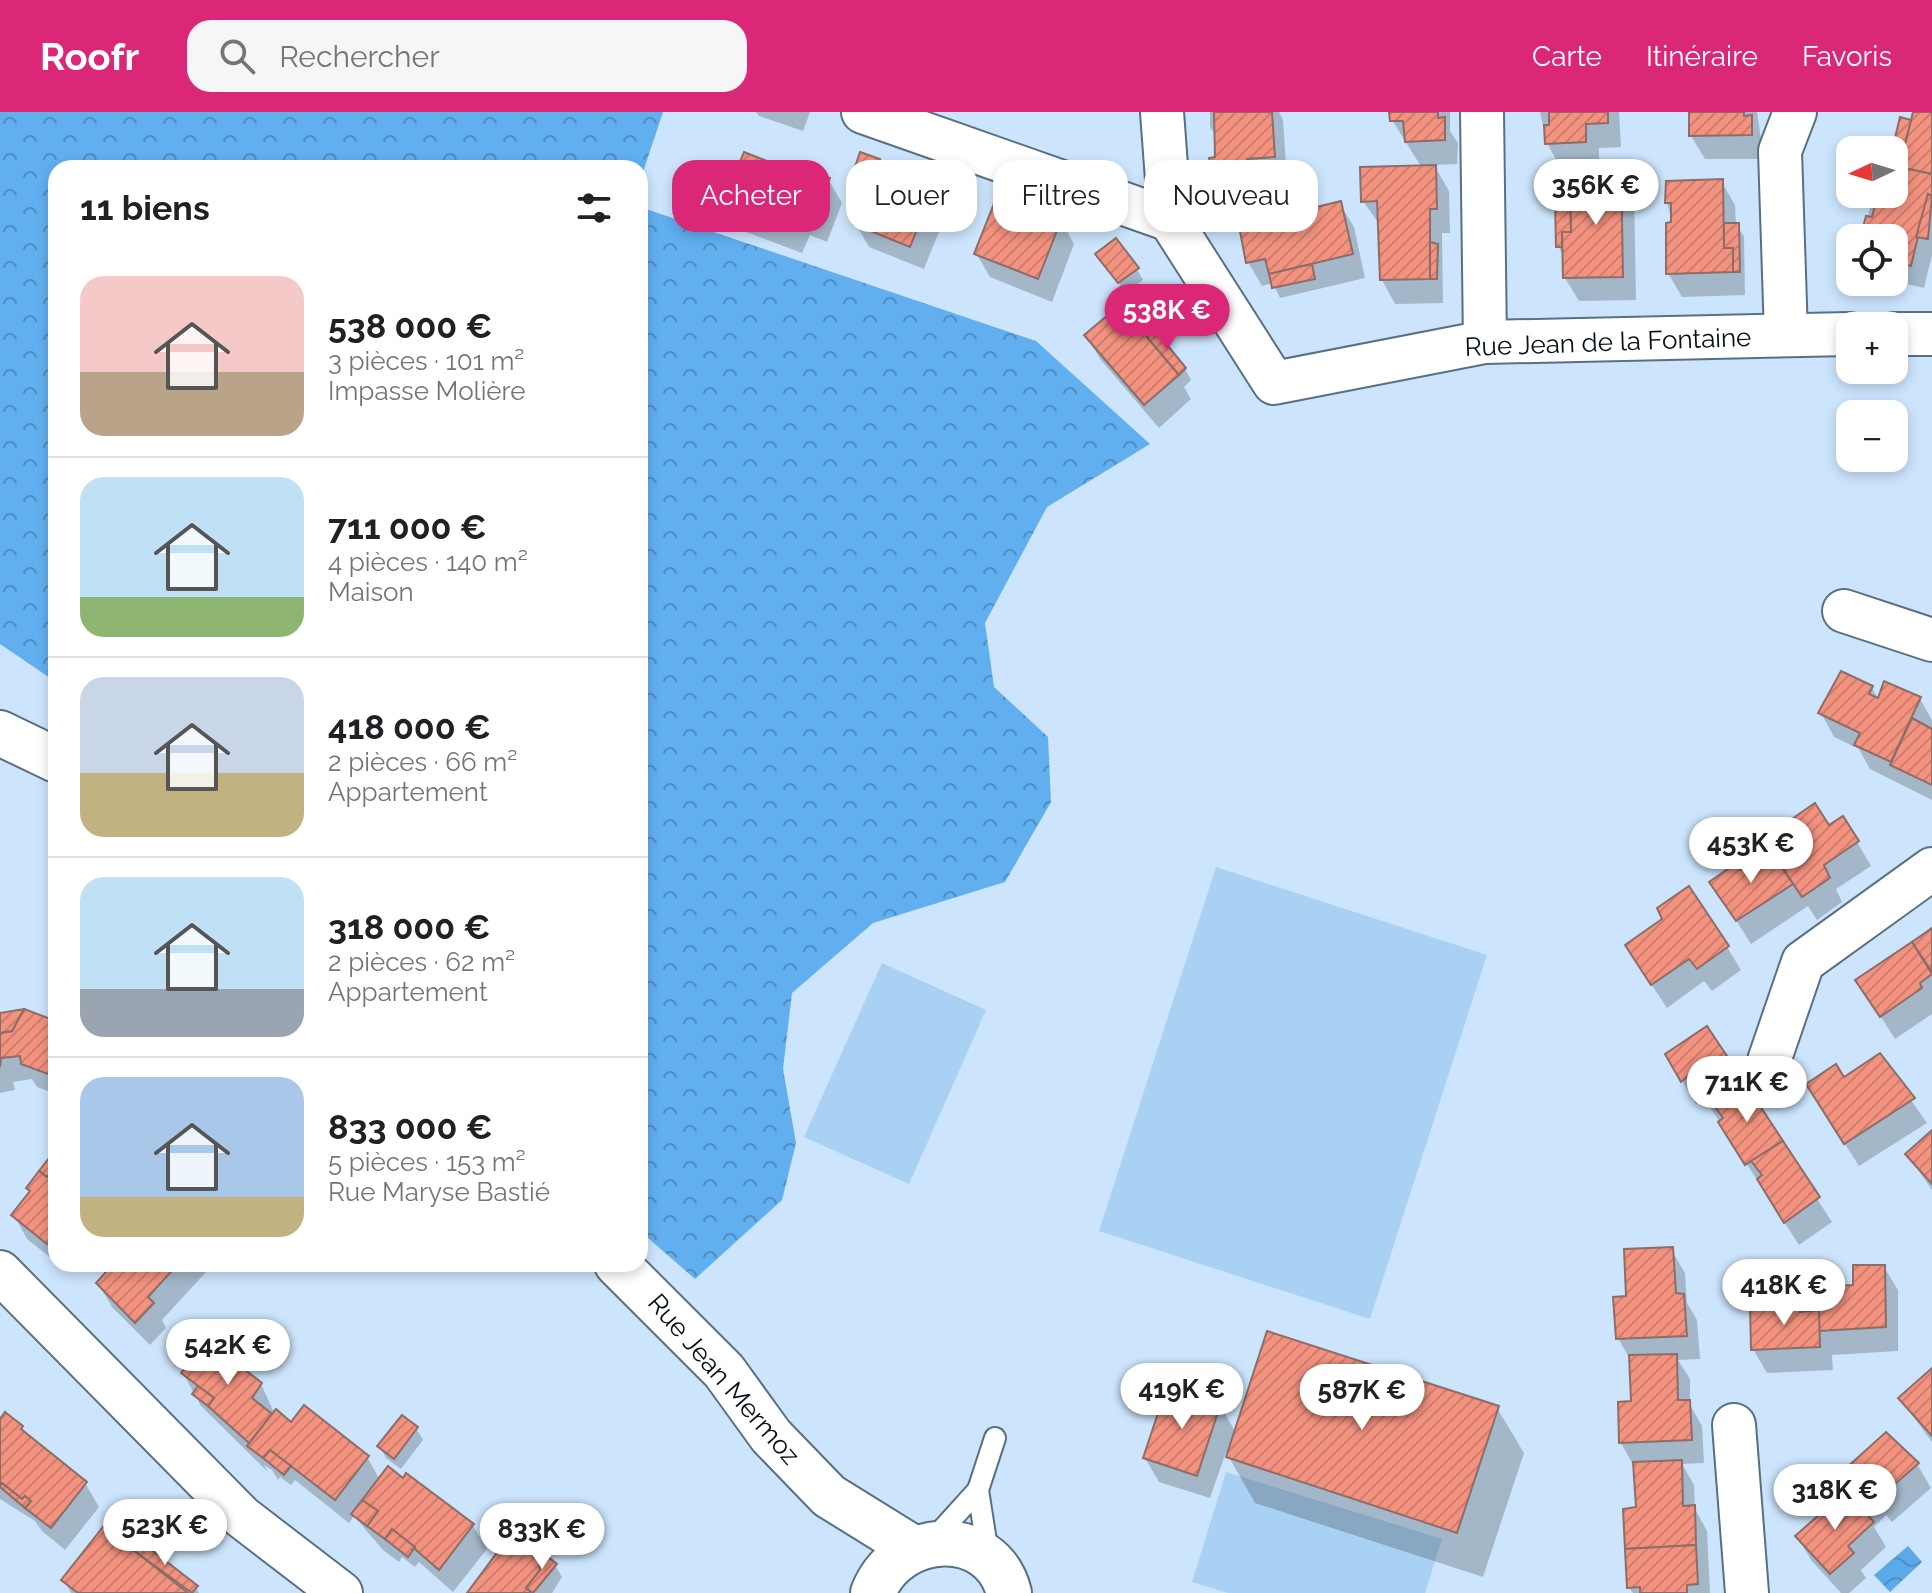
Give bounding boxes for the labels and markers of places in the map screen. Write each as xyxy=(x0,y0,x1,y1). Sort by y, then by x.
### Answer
pin: 356K € xyxy=(1531,159,1661,227)
pin: 538K € xyxy=(1102,284,1232,352)
pin: 453K € xyxy=(1686,817,1816,885)
pin: 711K € xyxy=(1682,1056,1812,1124)
pin: 418K € xyxy=(1719,1259,1849,1327)
pin: 542K € xyxy=(163,1319,293,1387)
pin: 419K € xyxy=(1117,1363,1247,1431)
pin: 587K € xyxy=(1297,1364,1427,1432)
pin: 318K € xyxy=(1770,1464,1900,1532)
pin: 523K € xyxy=(100,1499,230,1567)
pin: 833K € xyxy=(477,1503,607,1571)

